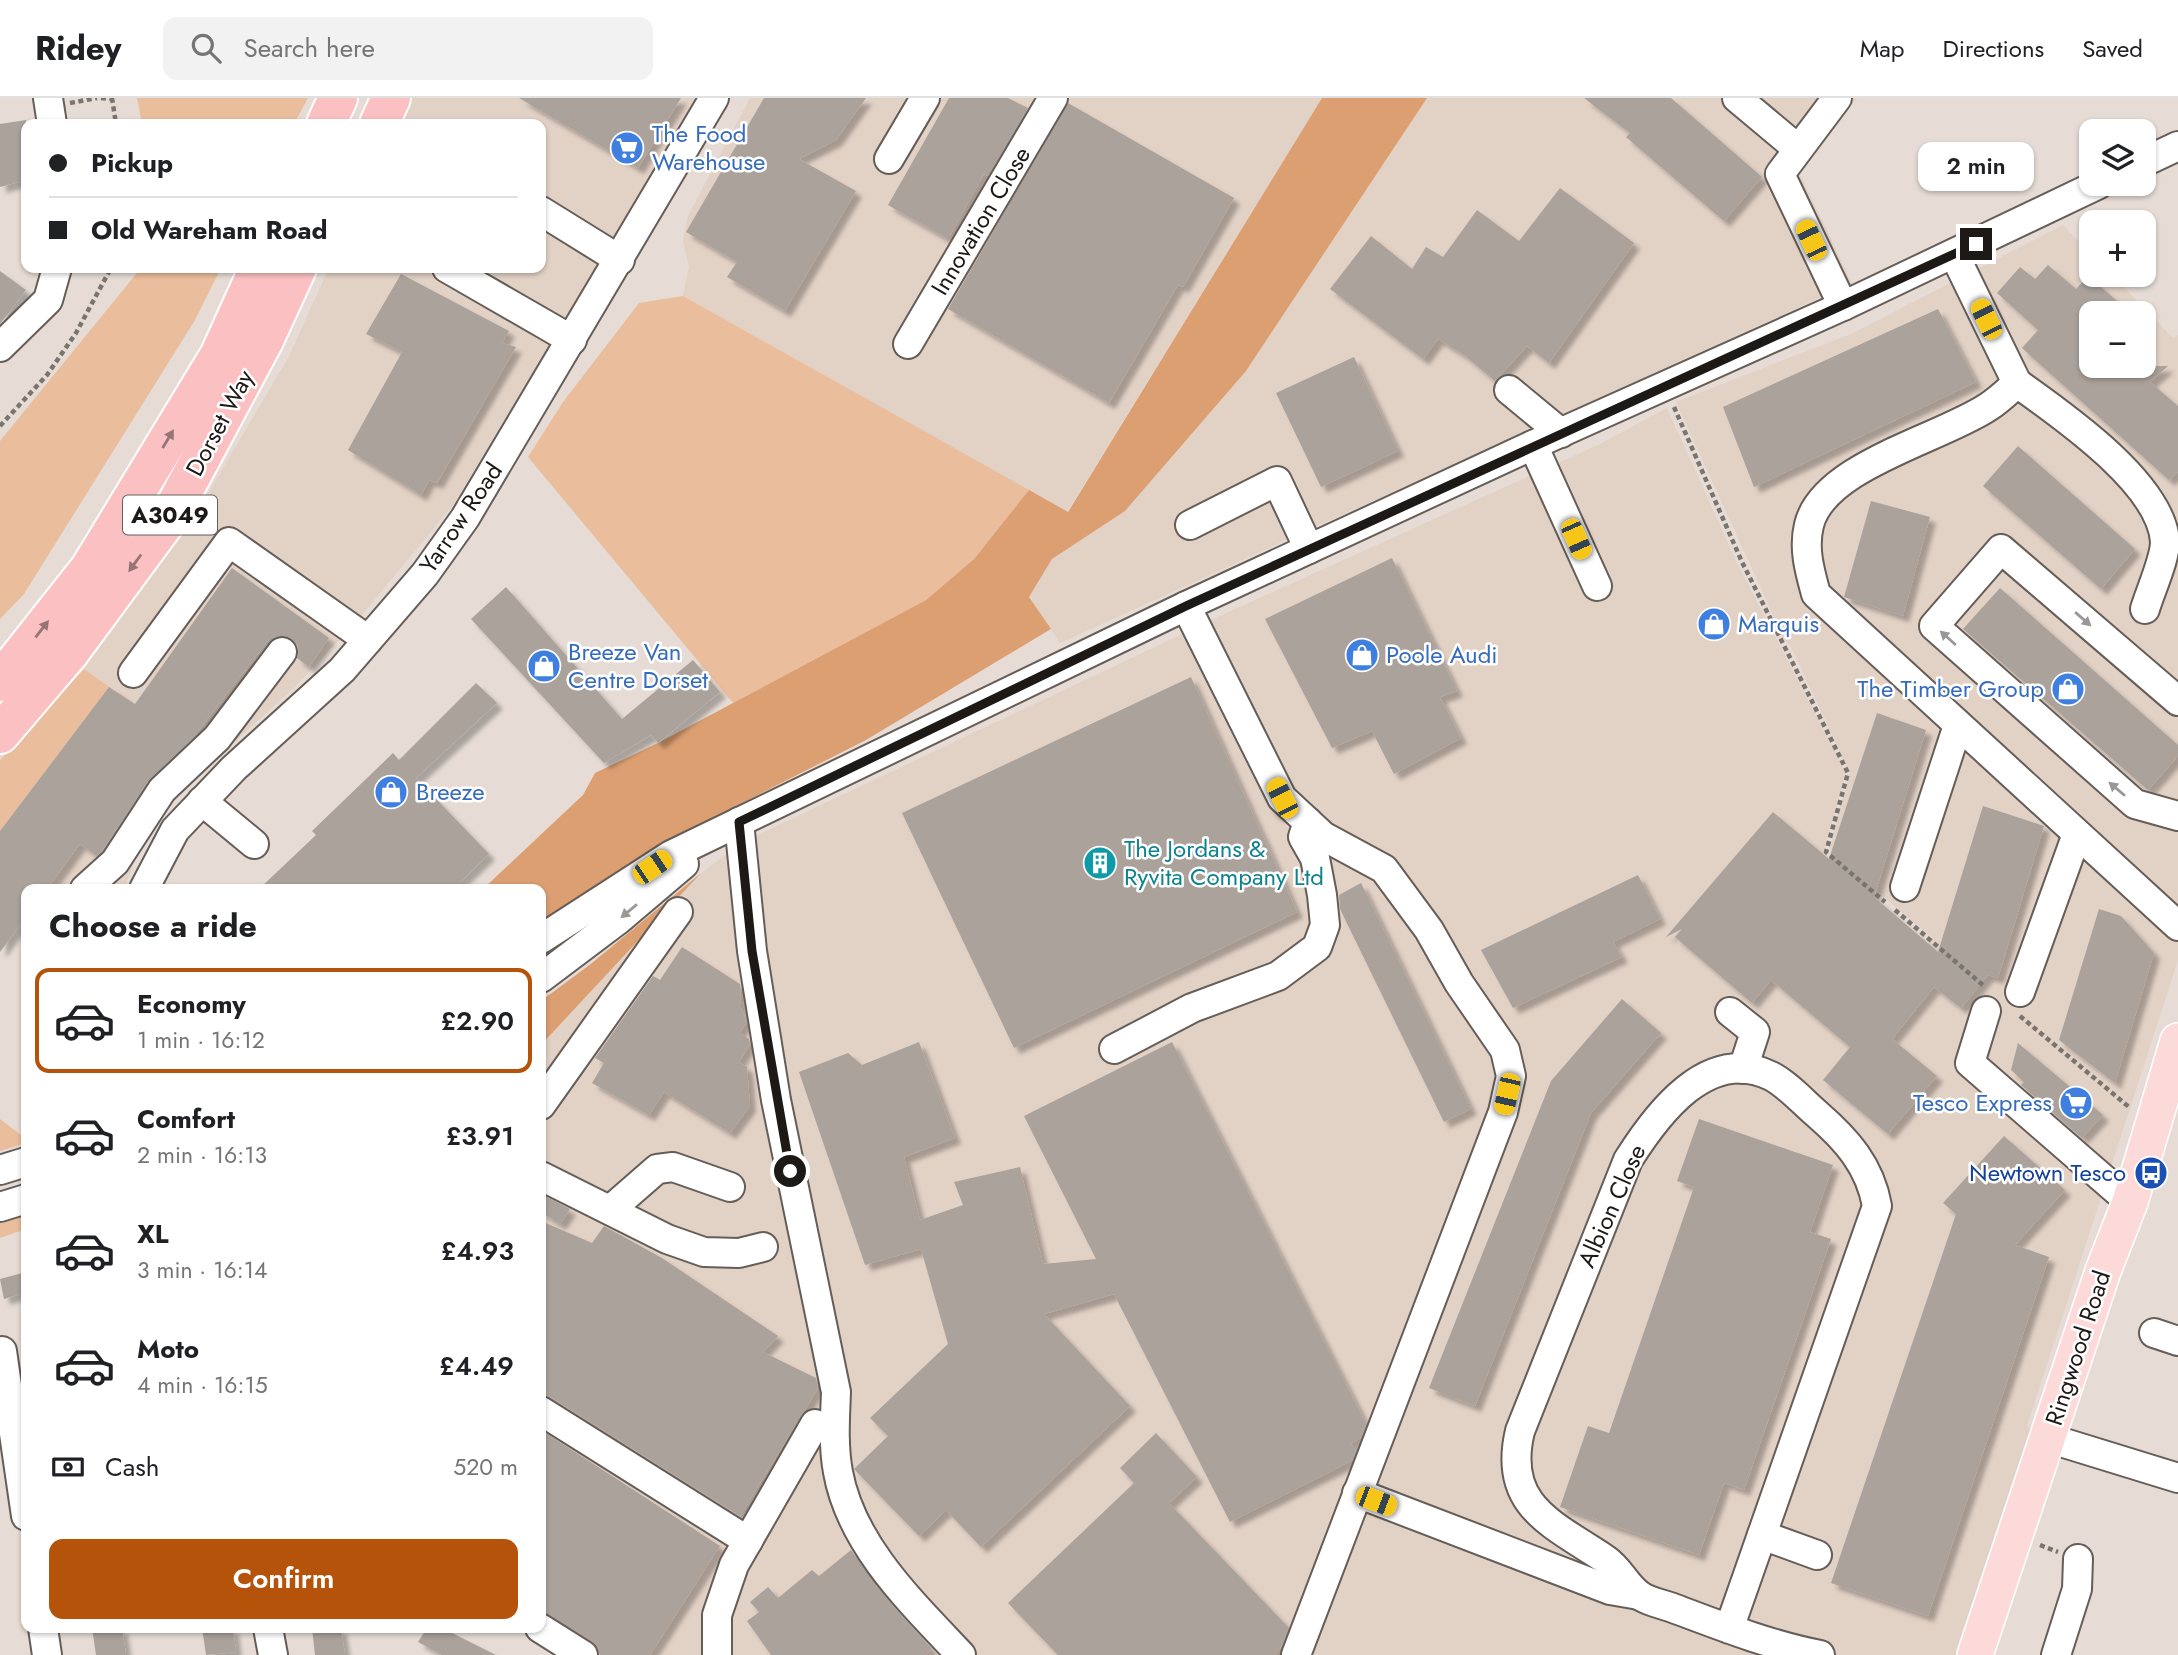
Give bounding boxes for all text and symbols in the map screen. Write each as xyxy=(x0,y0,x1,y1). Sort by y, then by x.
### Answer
search box xyxy=(163,17,653,80)
text: Ridey xyxy=(35,25,121,72)
icon: search xyxy=(187,29,225,67)
text: Search here xyxy=(243,29,375,67)
text: Map xyxy=(1860,31,1905,66)
text: Directions xyxy=(1943,31,2044,66)
text: Saved xyxy=(2082,31,2143,66)
place label: The Food Warehouse xyxy=(652,116,765,179)
map controls xyxy=(2079,119,2156,378)
button: layers xyxy=(2079,119,2156,196)
supermarket icon: The Food Warehouse xyxy=(608,129,646,167)
street label: Innovation Close xyxy=(922,140,1039,302)
callout: 2 min xyxy=(1918,142,2034,192)
text: Pickup xyxy=(91,144,173,182)
text: 2 min xyxy=(1946,149,2006,183)
button: + xyxy=(2079,210,2156,287)
text: Old Wareham Road xyxy=(91,211,328,249)
car xyxy=(1793,217,1830,263)
route end xyxy=(1960,228,1992,260)
car xyxy=(1968,296,2005,342)
button: − xyxy=(2079,301,2156,378)
street label: Dorset Way xyxy=(177,363,262,482)
one-way arrow xyxy=(162,430,174,449)
street label: Yarrow Road xyxy=(411,455,511,580)
road number: A3049 xyxy=(123,496,217,534)
car xyxy=(1558,516,1595,562)
one-way arrow xyxy=(128,554,142,573)
shop icon: Marquis xyxy=(1695,605,1733,643)
place label: Marquis xyxy=(1738,606,1819,641)
one-way arrow xyxy=(2074,611,2092,627)
one-way arrow xyxy=(35,620,50,638)
one-way arrow xyxy=(1939,630,1956,646)
place label: Breeze Van Centre Dorset xyxy=(568,634,708,697)
shop icon: Poole Audi xyxy=(1343,636,1381,674)
place label: Poole Audi xyxy=(1386,637,1498,672)
shop icon: Breeze Van Centre Dorset xyxy=(525,647,563,685)
shop icon: The Timber Group xyxy=(2049,670,2087,708)
place label: The Timber Group xyxy=(1857,671,2044,706)
shop icon: Breeze xyxy=(372,773,410,811)
place label: Breeze xyxy=(416,774,485,809)
car xyxy=(1264,775,1301,821)
one-way arrow xyxy=(2109,782,2126,797)
place label: The Jordans & Ryvita Company Ltd xyxy=(1124,831,1324,894)
building icon: The Jordans & Ryvita Company Ltd xyxy=(1081,844,1119,882)
car xyxy=(629,847,676,887)
text: Choose a ride xyxy=(49,903,257,949)
one-way arrow xyxy=(620,903,638,919)
text: Economy xyxy=(137,985,246,1023)
icon: car xyxy=(53,989,116,1052)
text: £2.90 xyxy=(440,1002,514,1040)
text: 1 min · 16:12 xyxy=(137,1023,265,1057)
car xyxy=(1493,1071,1522,1117)
supermarket icon: Tesco Express xyxy=(2057,1084,2095,1122)
place label: Tesco Express xyxy=(1913,1085,2052,1120)
text: Comfort xyxy=(137,1100,235,1138)
icon: car xyxy=(53,1104,116,1167)
text: £3.91 xyxy=(446,1117,514,1155)
text: 2 min · 16:13 xyxy=(137,1138,267,1172)
street label: Albion Close xyxy=(1569,1139,1654,1273)
bus stop icon: Newtown Tesco xyxy=(2132,1154,2170,1192)
route start xyxy=(774,1155,806,1187)
place label: Newtown Tesco xyxy=(1969,1155,2126,1190)
text: XL xyxy=(137,1215,169,1253)
icon: car xyxy=(53,1219,116,1282)
text: £4.93 xyxy=(441,1232,514,1270)
text: 3 min · 16:14 xyxy=(137,1253,267,1287)
street label: Ringwood Road xyxy=(2036,1266,2119,1430)
text: Moto xyxy=(137,1330,199,1368)
icon: car xyxy=(53,1334,116,1397)
text: £4.49 xyxy=(439,1347,514,1385)
text: 4 min · 16:15 xyxy=(137,1368,268,1402)
icon: cash xyxy=(49,1448,87,1486)
text: Cash xyxy=(105,1448,159,1486)
text: 520 m xyxy=(453,1450,518,1484)
car xyxy=(1353,1484,1400,1518)
button: Confirm xyxy=(49,1539,518,1619)

